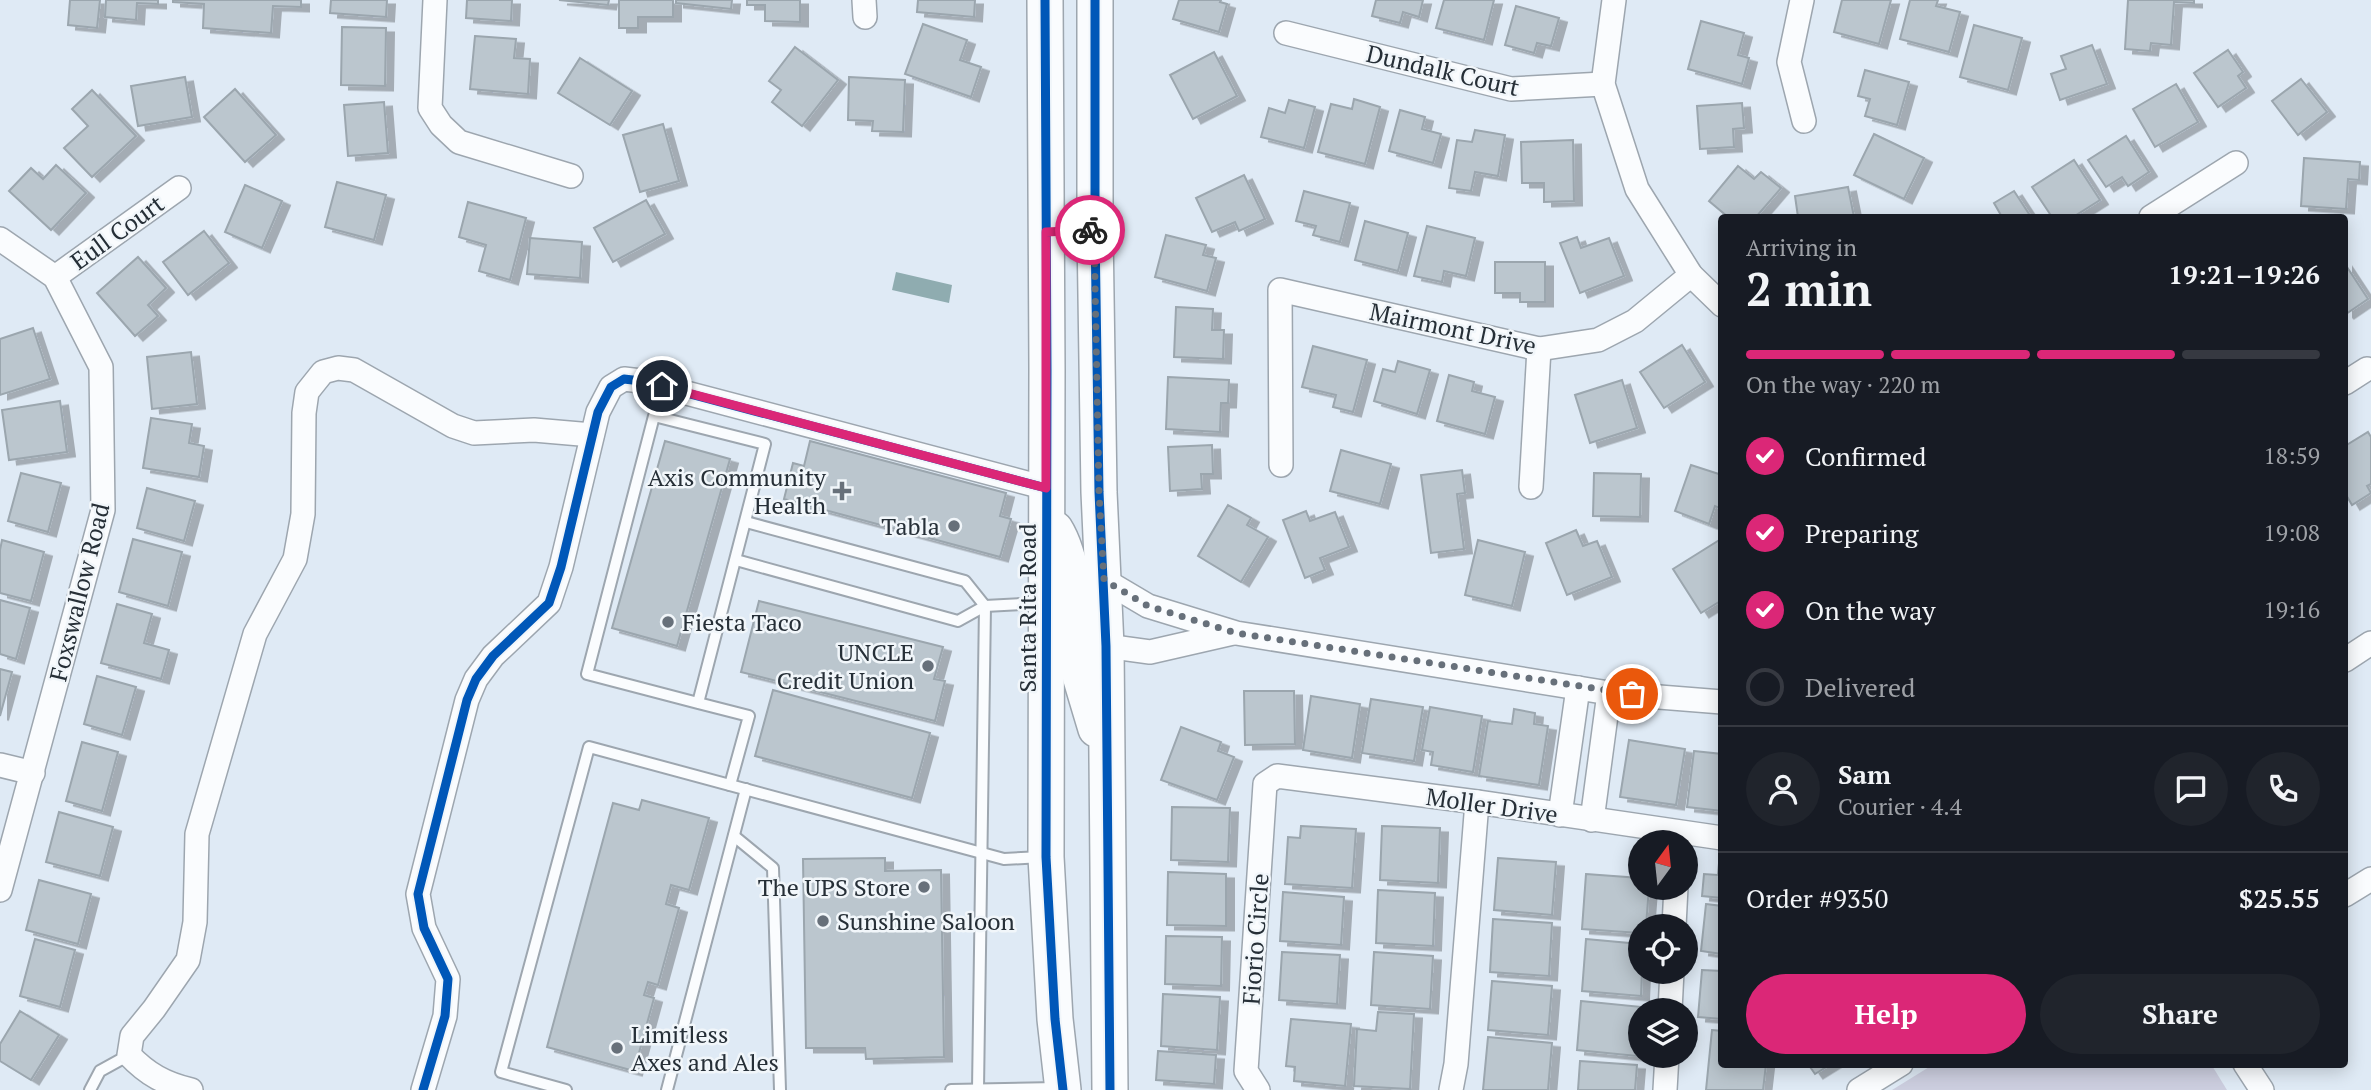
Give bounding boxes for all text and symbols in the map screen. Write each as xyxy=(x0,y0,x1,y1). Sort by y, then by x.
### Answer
street label: Dundalk Court xyxy=(1363,37,1523,103)
street label: Eull Court xyxy=(64,187,170,277)
courier xyxy=(1055,195,1125,265)
icon: bike xyxy=(1071,211,1109,249)
text: Arriving in xyxy=(1746,232,1857,263)
text: 19:21–19:26 xyxy=(2168,257,2320,291)
text: 2 min xyxy=(1746,258,1872,319)
street label: Mairmont Drive xyxy=(1367,295,1539,361)
pin xyxy=(632,356,692,416)
icon: home xyxy=(643,367,681,405)
text: On the way · 220 m xyxy=(1746,369,1940,400)
icon: check xyxy=(1746,437,1784,475)
text: Confirmed xyxy=(1805,439,1926,473)
text: 18:59 xyxy=(2263,440,2320,471)
place label: Axis Community Health xyxy=(648,461,827,521)
marker: Axis Community Health xyxy=(832,481,852,501)
street label: Foxswallow Road xyxy=(41,499,117,685)
place label: Tabla xyxy=(881,510,940,542)
icon: check xyxy=(1746,514,1784,552)
text: Preparing xyxy=(1805,516,1918,550)
text: 19:08 xyxy=(2263,517,2320,548)
marker: Tabla xyxy=(946,518,962,534)
street label: Santa Rita Road xyxy=(1011,523,1043,693)
icon: check xyxy=(1746,591,1784,629)
text: On the way xyxy=(1805,593,1936,627)
text: 19:16 xyxy=(2263,594,2320,625)
place label: Fiesta Taco xyxy=(682,606,802,638)
marker: Fiesta Taco xyxy=(660,614,676,630)
place label: UNCLE Credit Union xyxy=(777,636,914,696)
marker: UNCLE Credit Union xyxy=(920,658,936,674)
pin xyxy=(1602,664,1662,724)
text: Delivered xyxy=(1805,670,1915,704)
icon: bag xyxy=(1613,675,1651,713)
button: person xyxy=(1746,752,1820,826)
button: chat xyxy=(2154,752,2228,826)
button: phone xyxy=(2246,752,2320,826)
text: Sam xyxy=(1838,757,1891,791)
street label: Moller Drive xyxy=(1424,780,1560,830)
text: Courier · 4.4 xyxy=(1838,791,1962,822)
north arrow xyxy=(1628,830,1698,900)
map controls xyxy=(1628,830,1698,1068)
place label: The UPS Store xyxy=(758,871,910,903)
street label: Fiorio Circle xyxy=(1234,872,1276,1006)
marker: The UPS Store xyxy=(916,879,932,895)
text: Order #9350 xyxy=(1746,881,1888,915)
text: $25.55 xyxy=(2239,881,2320,915)
place label: Sunshine Saloon xyxy=(837,905,1015,937)
marker: Sunshine Saloon xyxy=(815,913,831,929)
button: locate xyxy=(1628,914,1698,984)
button: Help xyxy=(1746,974,2026,1054)
button: Share xyxy=(2040,974,2320,1054)
button: layers xyxy=(1628,998,1698,1068)
place label: Limitless Axes and Ales xyxy=(631,1018,779,1078)
marker: Limitless Axes and Ales xyxy=(609,1040,625,1056)

